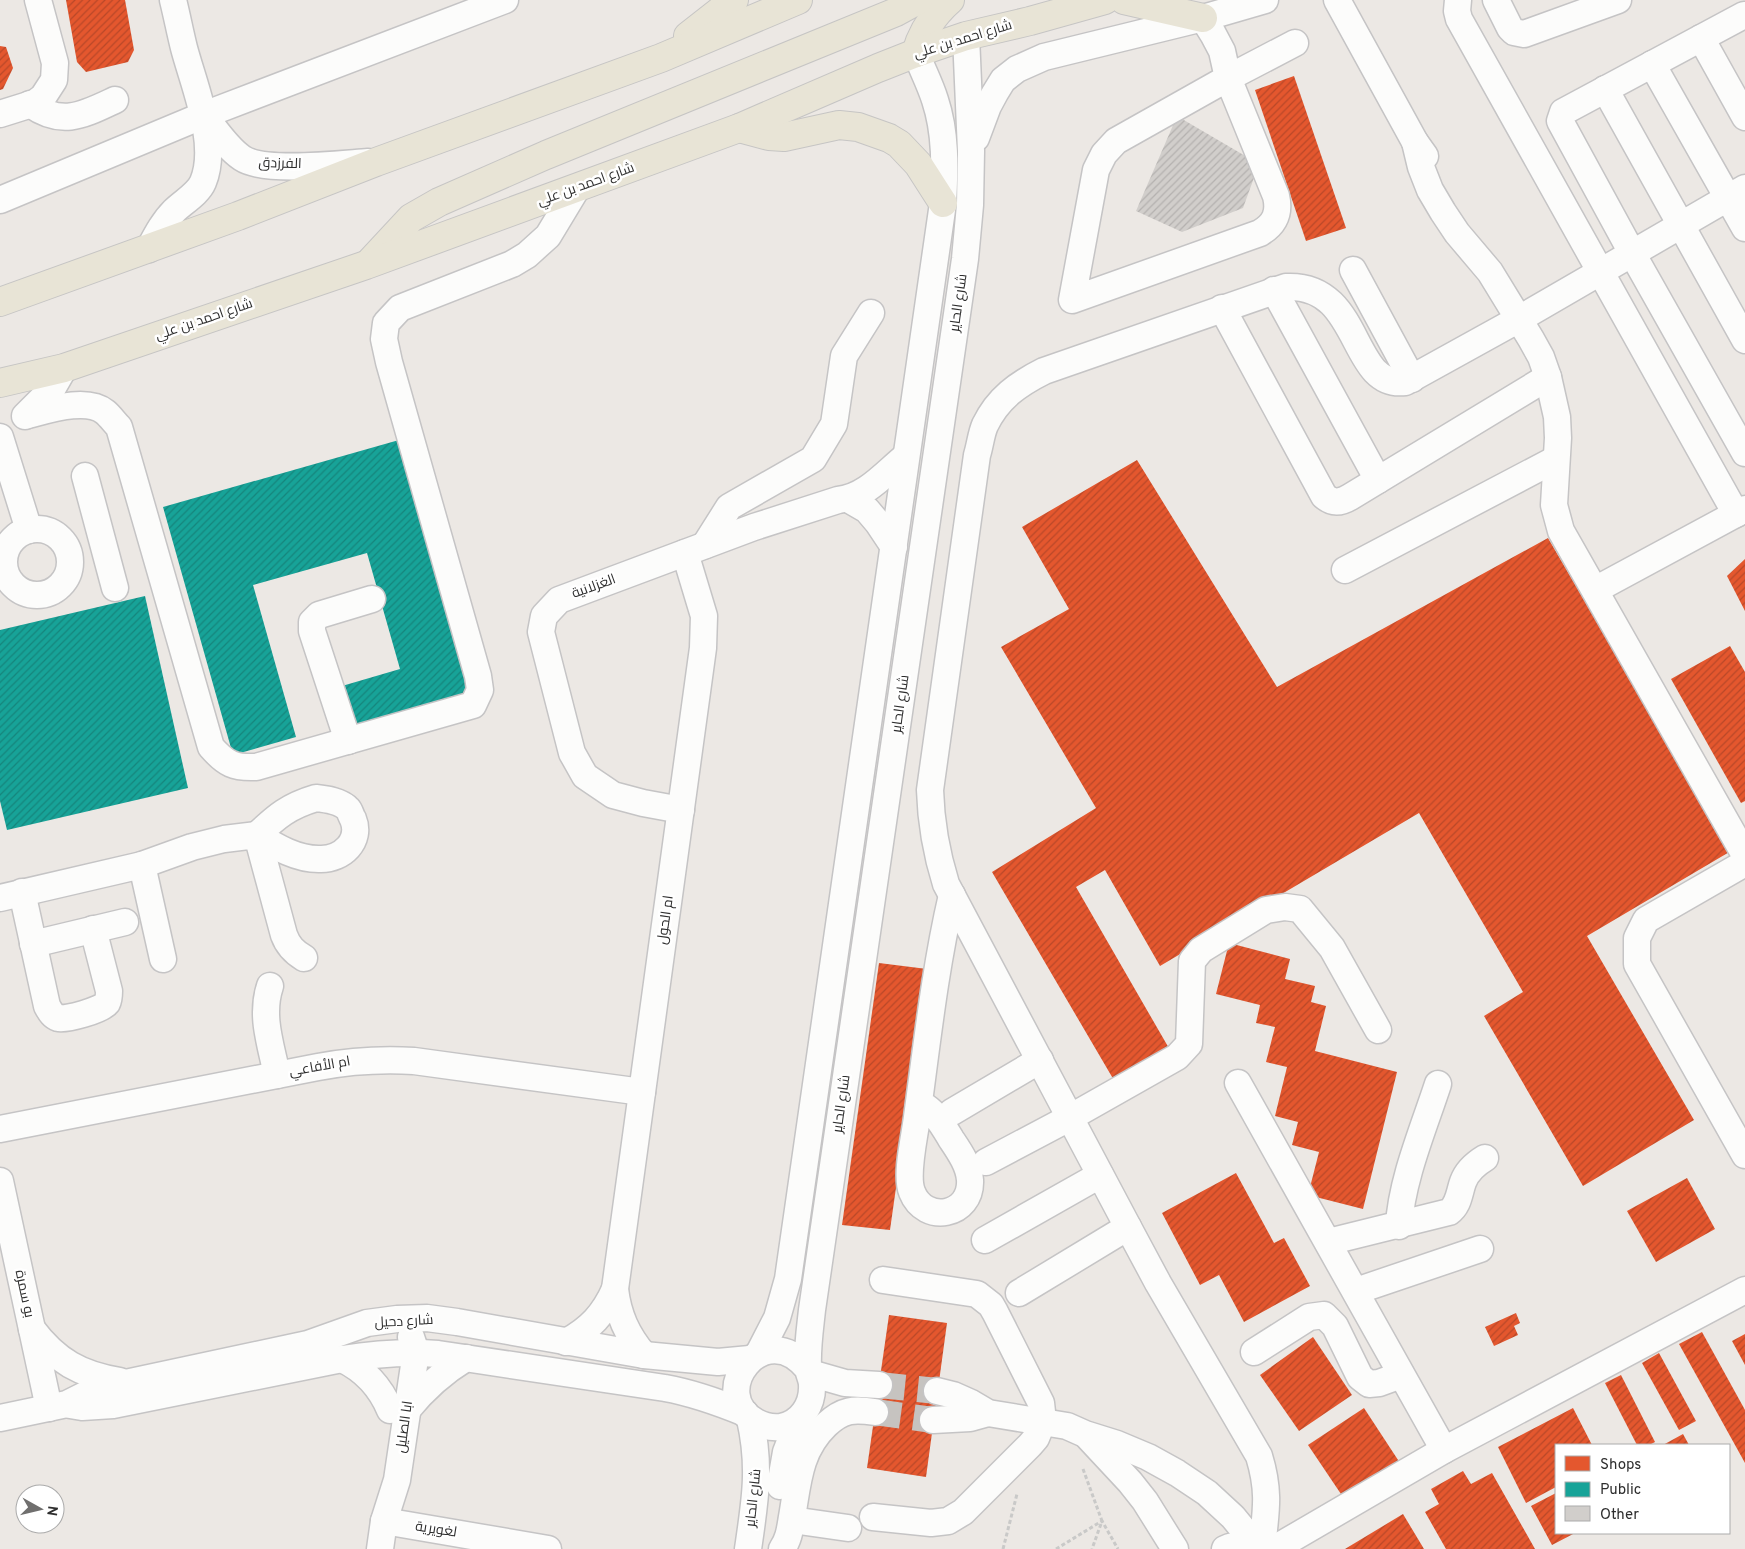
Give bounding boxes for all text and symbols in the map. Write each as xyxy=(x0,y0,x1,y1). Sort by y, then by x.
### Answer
street label: شارع احمد بن علي xyxy=(912,17,1015,65)
street label: الفرزدق xyxy=(258,155,302,173)
street label: شارع احمد بن علي xyxy=(535,160,638,212)
street label: شارع الحاير xyxy=(946,273,971,334)
street label: شارع احمد بن علي xyxy=(153,295,256,347)
street label: الغزلانية xyxy=(570,571,618,603)
street label: شارع الحاير xyxy=(888,674,913,735)
street label: ام الحول xyxy=(654,894,678,946)
street label: ام الأفاعي xyxy=(288,1053,352,1083)
street label: شارع الحاير xyxy=(829,1074,854,1135)
street label: بو سمرة xyxy=(11,1268,37,1320)
street label: شارع دحيل xyxy=(374,1312,434,1332)
street label: ابا الصليل xyxy=(393,1400,417,1454)
legend xyxy=(1555,1444,1730,1534)
text: Shops xyxy=(1600,1456,1641,1475)
street label: شارع الحاير xyxy=(742,1468,766,1529)
text: Public xyxy=(1600,1481,1641,1500)
north arrow xyxy=(15,1484,65,1534)
text: N xyxy=(42,1504,61,1517)
text: Other xyxy=(1600,1506,1639,1525)
street label: لغويرية xyxy=(414,1518,458,1542)

